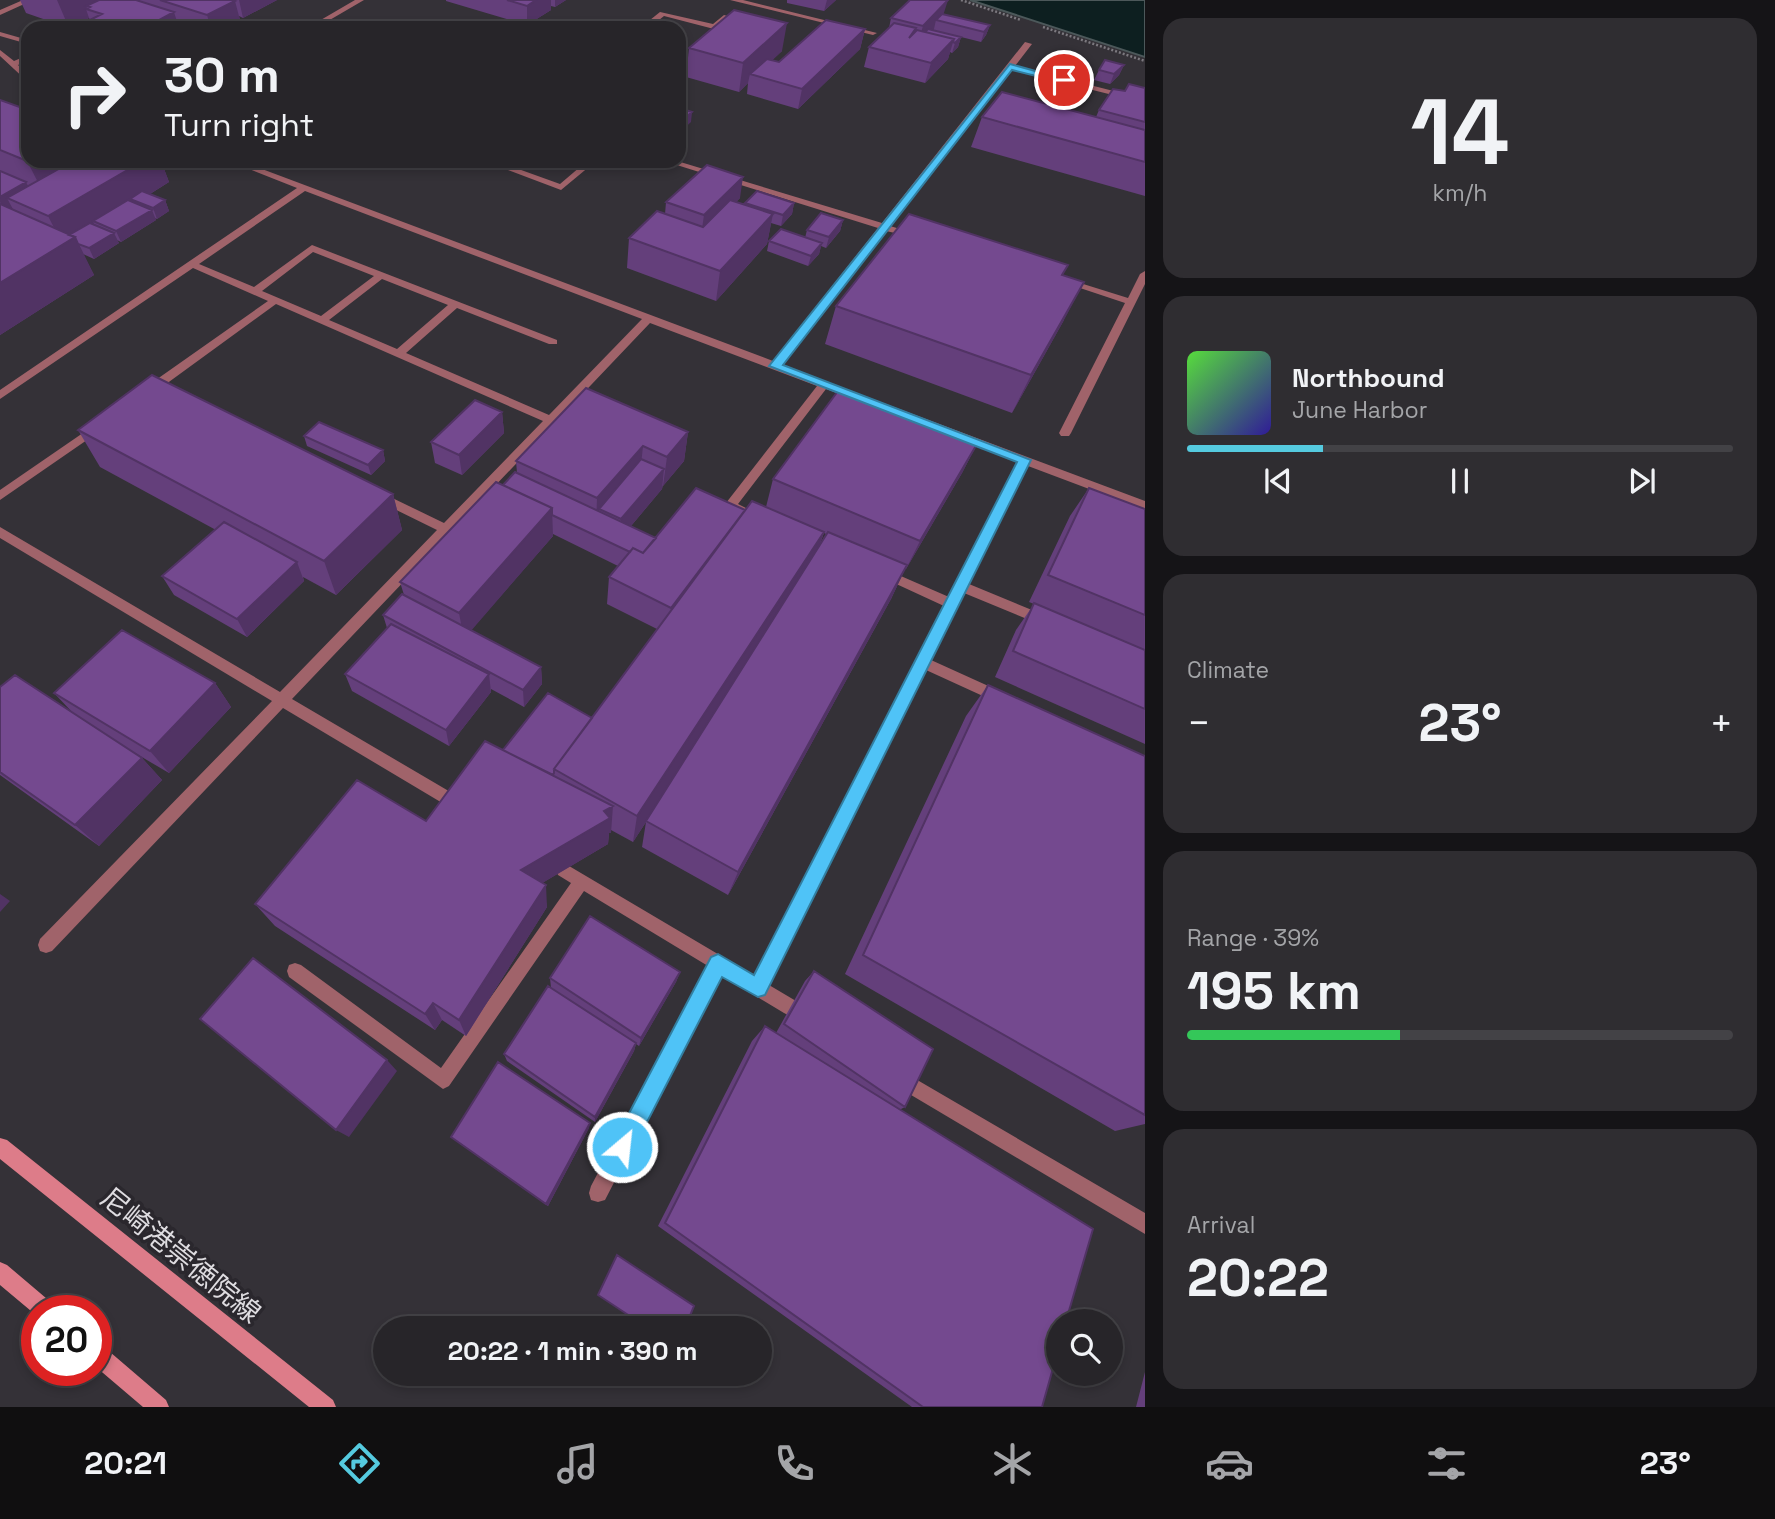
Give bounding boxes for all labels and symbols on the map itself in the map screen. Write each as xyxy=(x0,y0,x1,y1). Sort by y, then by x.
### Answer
pin xyxy=(1034,50,1094,110)
position arrow xyxy=(585,1110,659,1184)
street label: 尼崎港崇徳院線 xyxy=(94,1179,268,1331)
speed limit sign: 20 xyxy=(21,1295,112,1386)

